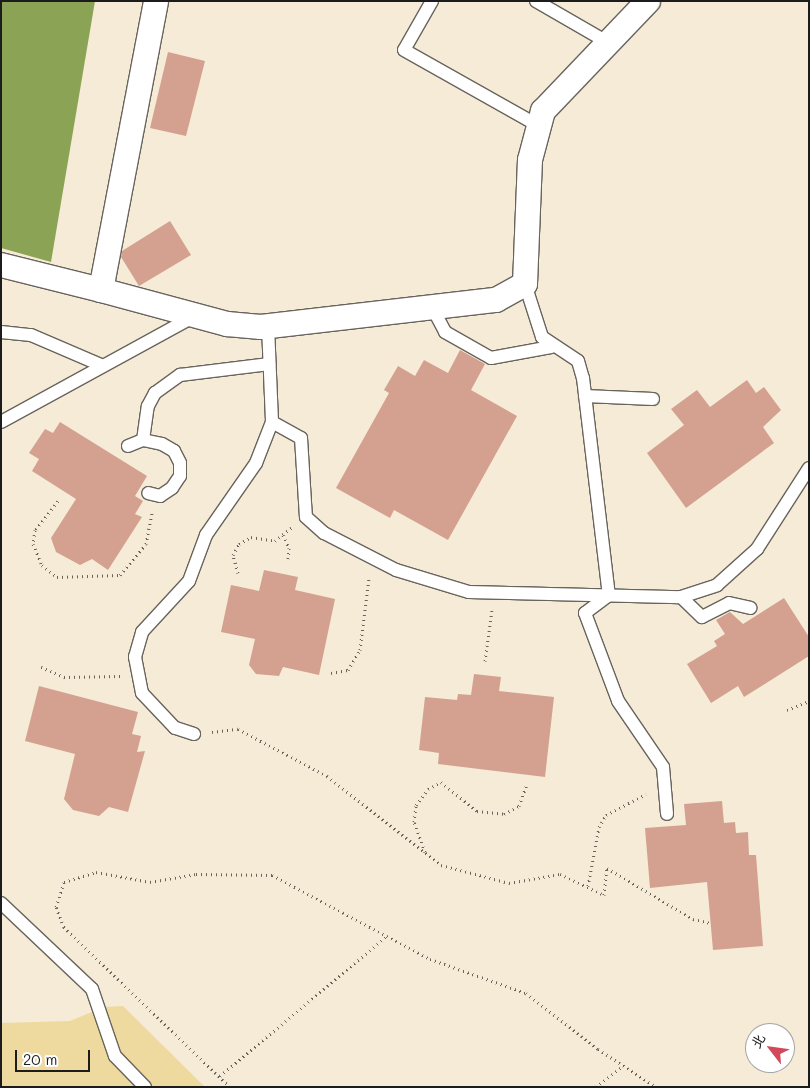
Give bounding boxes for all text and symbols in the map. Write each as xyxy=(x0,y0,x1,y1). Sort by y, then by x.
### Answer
north arrow xyxy=(745,1023,795,1073)
text: 北 xyxy=(746,1030,769,1052)
scale bar xyxy=(18,1040,92,1072)
text: 20 m xyxy=(23,1049,57,1069)

